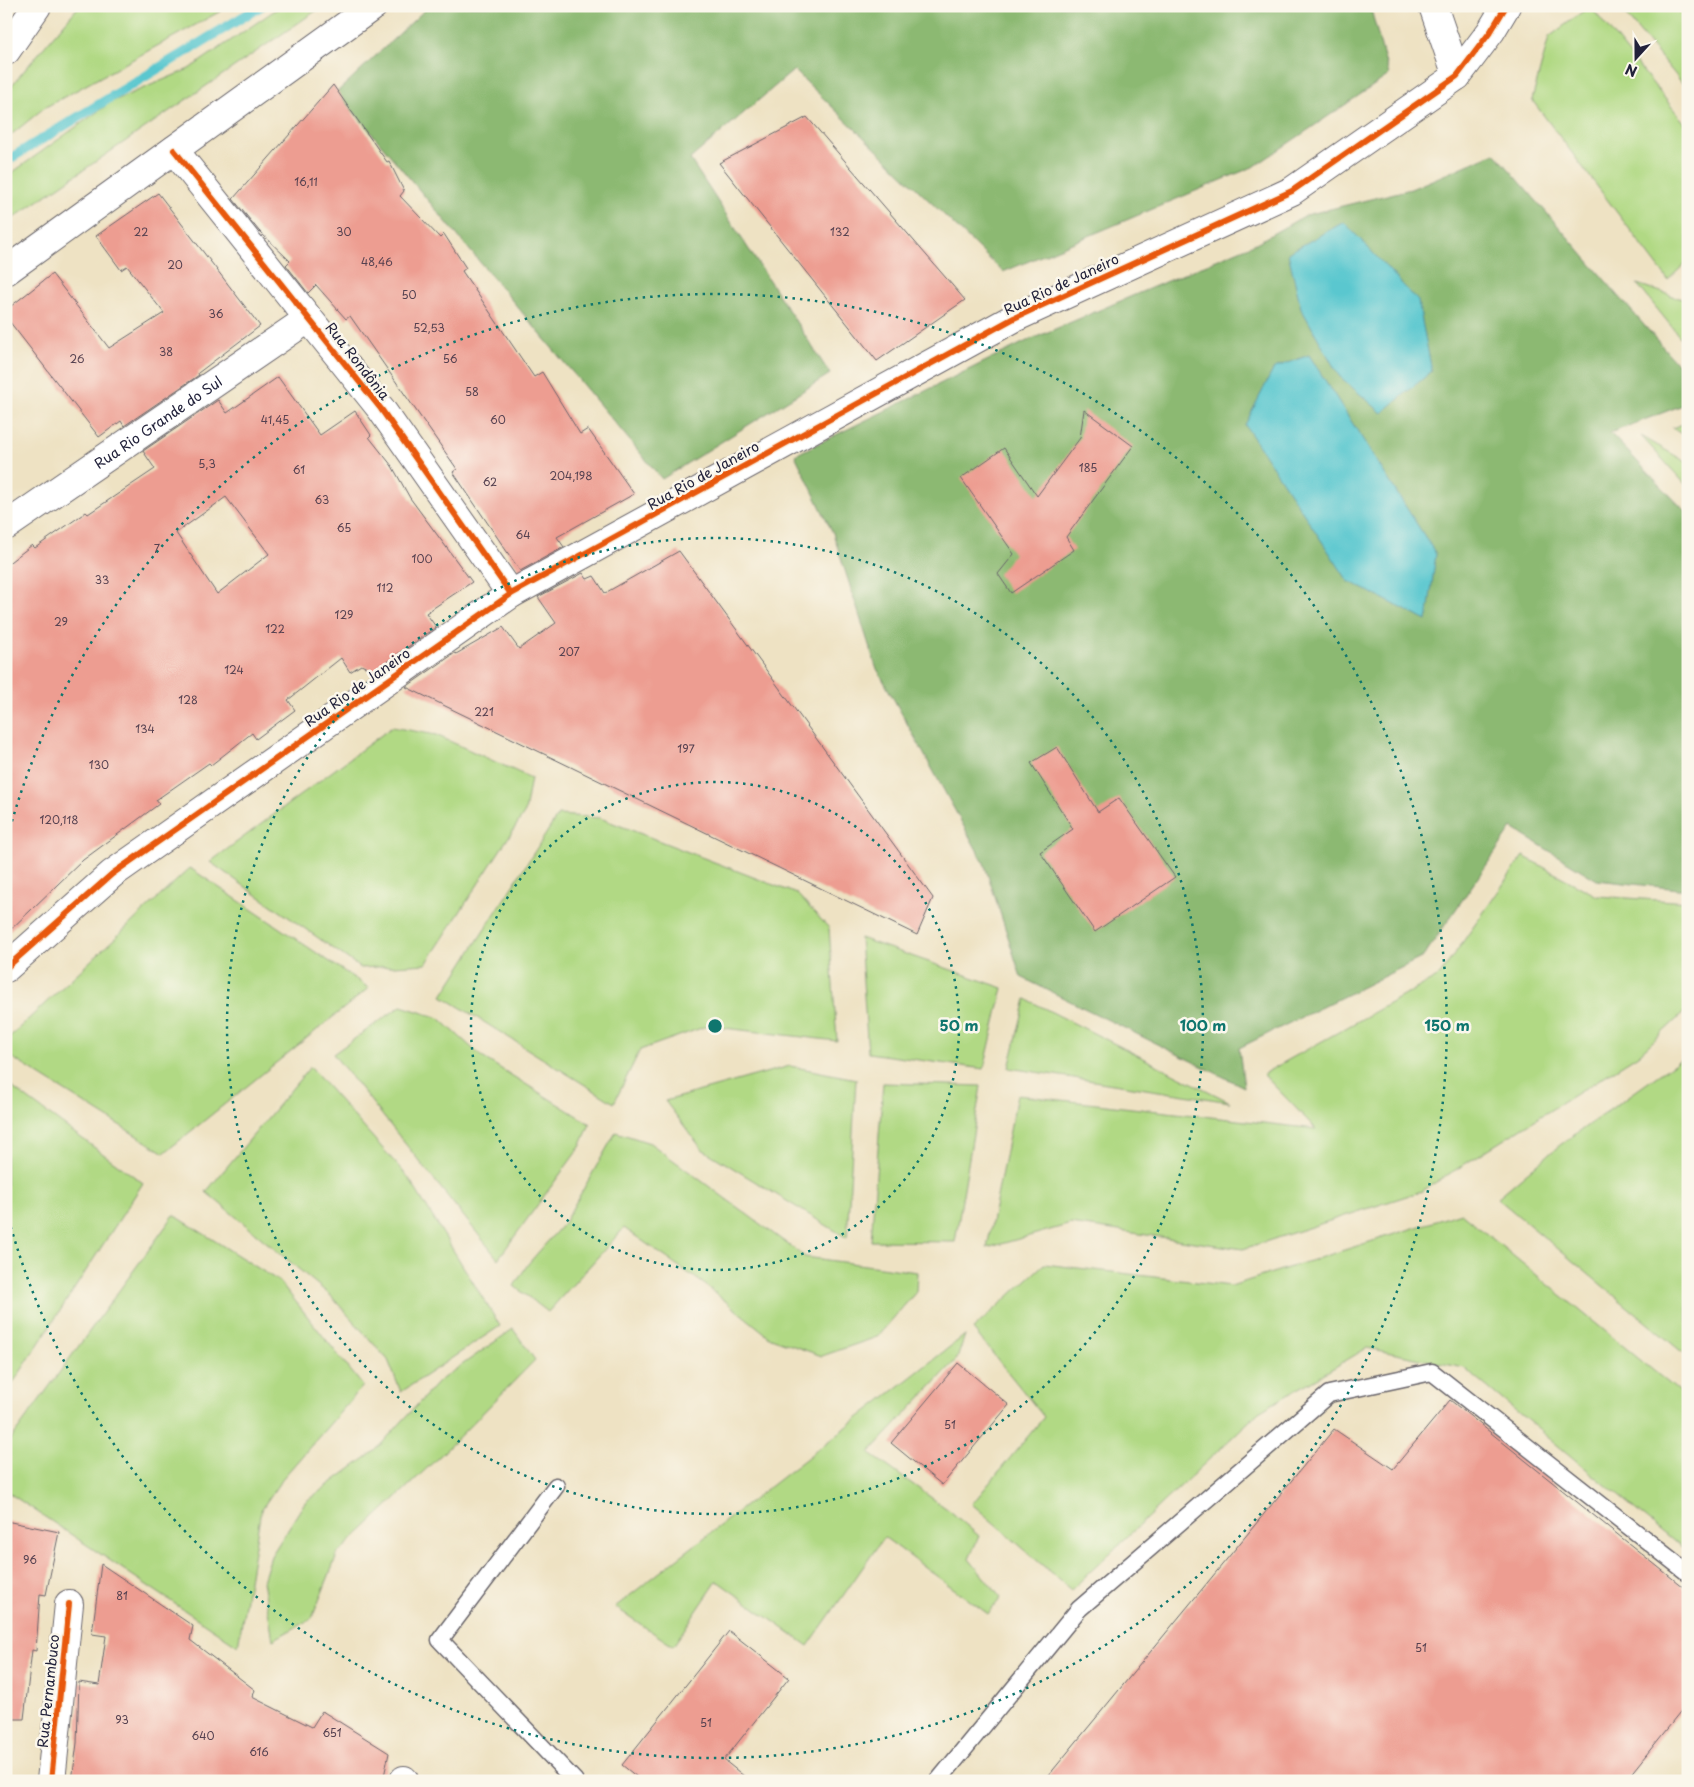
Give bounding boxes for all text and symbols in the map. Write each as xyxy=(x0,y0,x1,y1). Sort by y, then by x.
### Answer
north arrow xyxy=(1612,32,1662,82)
text: N xyxy=(1622,59,1640,82)
house number: 16,11 xyxy=(294,173,318,190)
house number: 22 xyxy=(134,223,148,240)
house number: 30 xyxy=(336,223,352,240)
house number: 132 xyxy=(830,223,850,240)
street label: Rua Rio de Janeiro xyxy=(1000,248,1122,320)
house number: 48,46 xyxy=(361,253,393,270)
house number: 20 xyxy=(167,256,183,273)
house number: 50 xyxy=(401,286,417,303)
house number: 36 xyxy=(209,305,224,322)
street label: Rua Rondônia xyxy=(321,318,395,405)
house number: 52,53 xyxy=(413,319,445,336)
house number: 38 xyxy=(159,343,173,360)
house number: 26 xyxy=(69,350,85,367)
house number: 56 xyxy=(443,350,458,367)
street label: Rua Rio Grande do Sul xyxy=(90,371,226,473)
house number: 58 xyxy=(465,383,479,400)
house number: 41,45 xyxy=(261,411,289,428)
house number: 60 xyxy=(490,411,506,428)
street label: Rua Rio de Janeiro xyxy=(643,435,763,515)
house number: 5,3 xyxy=(198,455,216,472)
house number: 185 xyxy=(1079,459,1097,476)
house number: 61 xyxy=(293,461,305,478)
house number: 204,198 xyxy=(549,467,593,484)
house number: 62 xyxy=(483,473,497,490)
house number: 63 xyxy=(315,491,329,508)
house number: 65 xyxy=(337,519,351,536)
house number: 64 xyxy=(516,526,530,543)
house number: 7 xyxy=(154,540,160,557)
house number: 100 xyxy=(411,550,433,567)
house number: 33 xyxy=(95,571,109,588)
house number: 112 xyxy=(376,579,394,596)
house number: 129 xyxy=(335,606,353,623)
house number: 29 xyxy=(54,613,68,630)
house number: 122 xyxy=(265,620,285,637)
street label: Rua Rio de Janeiro xyxy=(300,642,414,731)
house number: 207 xyxy=(558,643,580,660)
house number: 124 xyxy=(224,661,244,678)
house number: 128 xyxy=(178,691,198,708)
house number: 221 xyxy=(474,703,494,720)
house number: 134 xyxy=(135,720,155,737)
house number: 197 xyxy=(677,740,695,757)
house number: 130 xyxy=(89,756,109,773)
house number: 120,118 xyxy=(39,811,79,828)
text: 50 m xyxy=(940,1013,978,1036)
text: 100 m xyxy=(1180,1013,1226,1036)
text: 150 m xyxy=(1424,1013,1470,1036)
centre of rings xyxy=(706,1017,724,1035)
house number: 51 xyxy=(944,1416,956,1433)
house number: 96 xyxy=(23,1551,37,1568)
house number: 81 xyxy=(116,1587,128,1604)
street label: Rua Pernambuco xyxy=(32,1633,64,1749)
house number: 51 xyxy=(1415,1639,1427,1656)
house number: 93 xyxy=(115,1711,129,1728)
house number: 51 xyxy=(700,1714,712,1731)
house number: 651 xyxy=(322,1724,342,1741)
house number: 640 xyxy=(191,1727,215,1744)
house number: 616 xyxy=(249,1743,269,1760)

